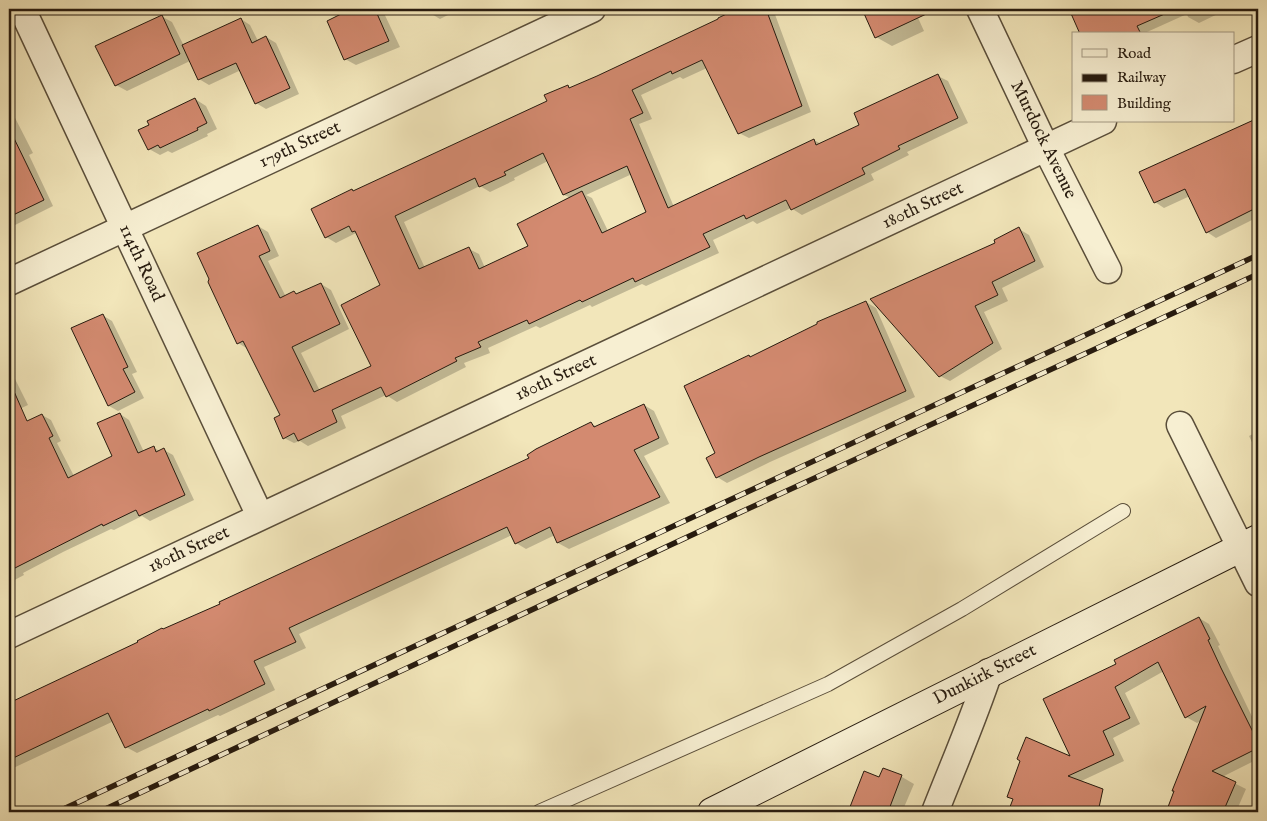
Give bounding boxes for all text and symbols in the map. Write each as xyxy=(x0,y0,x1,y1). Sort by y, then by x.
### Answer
legend xyxy=(1072,32,1234,122)
text: Road xyxy=(1117,44,1152,63)
text: Railway xyxy=(1117,68,1167,87)
street label: Murdock Avenue xyxy=(1005,77,1081,203)
text: Building xyxy=(1117,94,1172,113)
street label: 179th Street xyxy=(256,116,344,174)
street label: 180th Street xyxy=(879,177,967,235)
street label: 114th Road xyxy=(113,221,169,306)
street label: 180th Street xyxy=(512,349,600,407)
street label: 180th Street xyxy=(145,521,233,579)
street label: Dunkirk Street xyxy=(930,639,1040,711)

